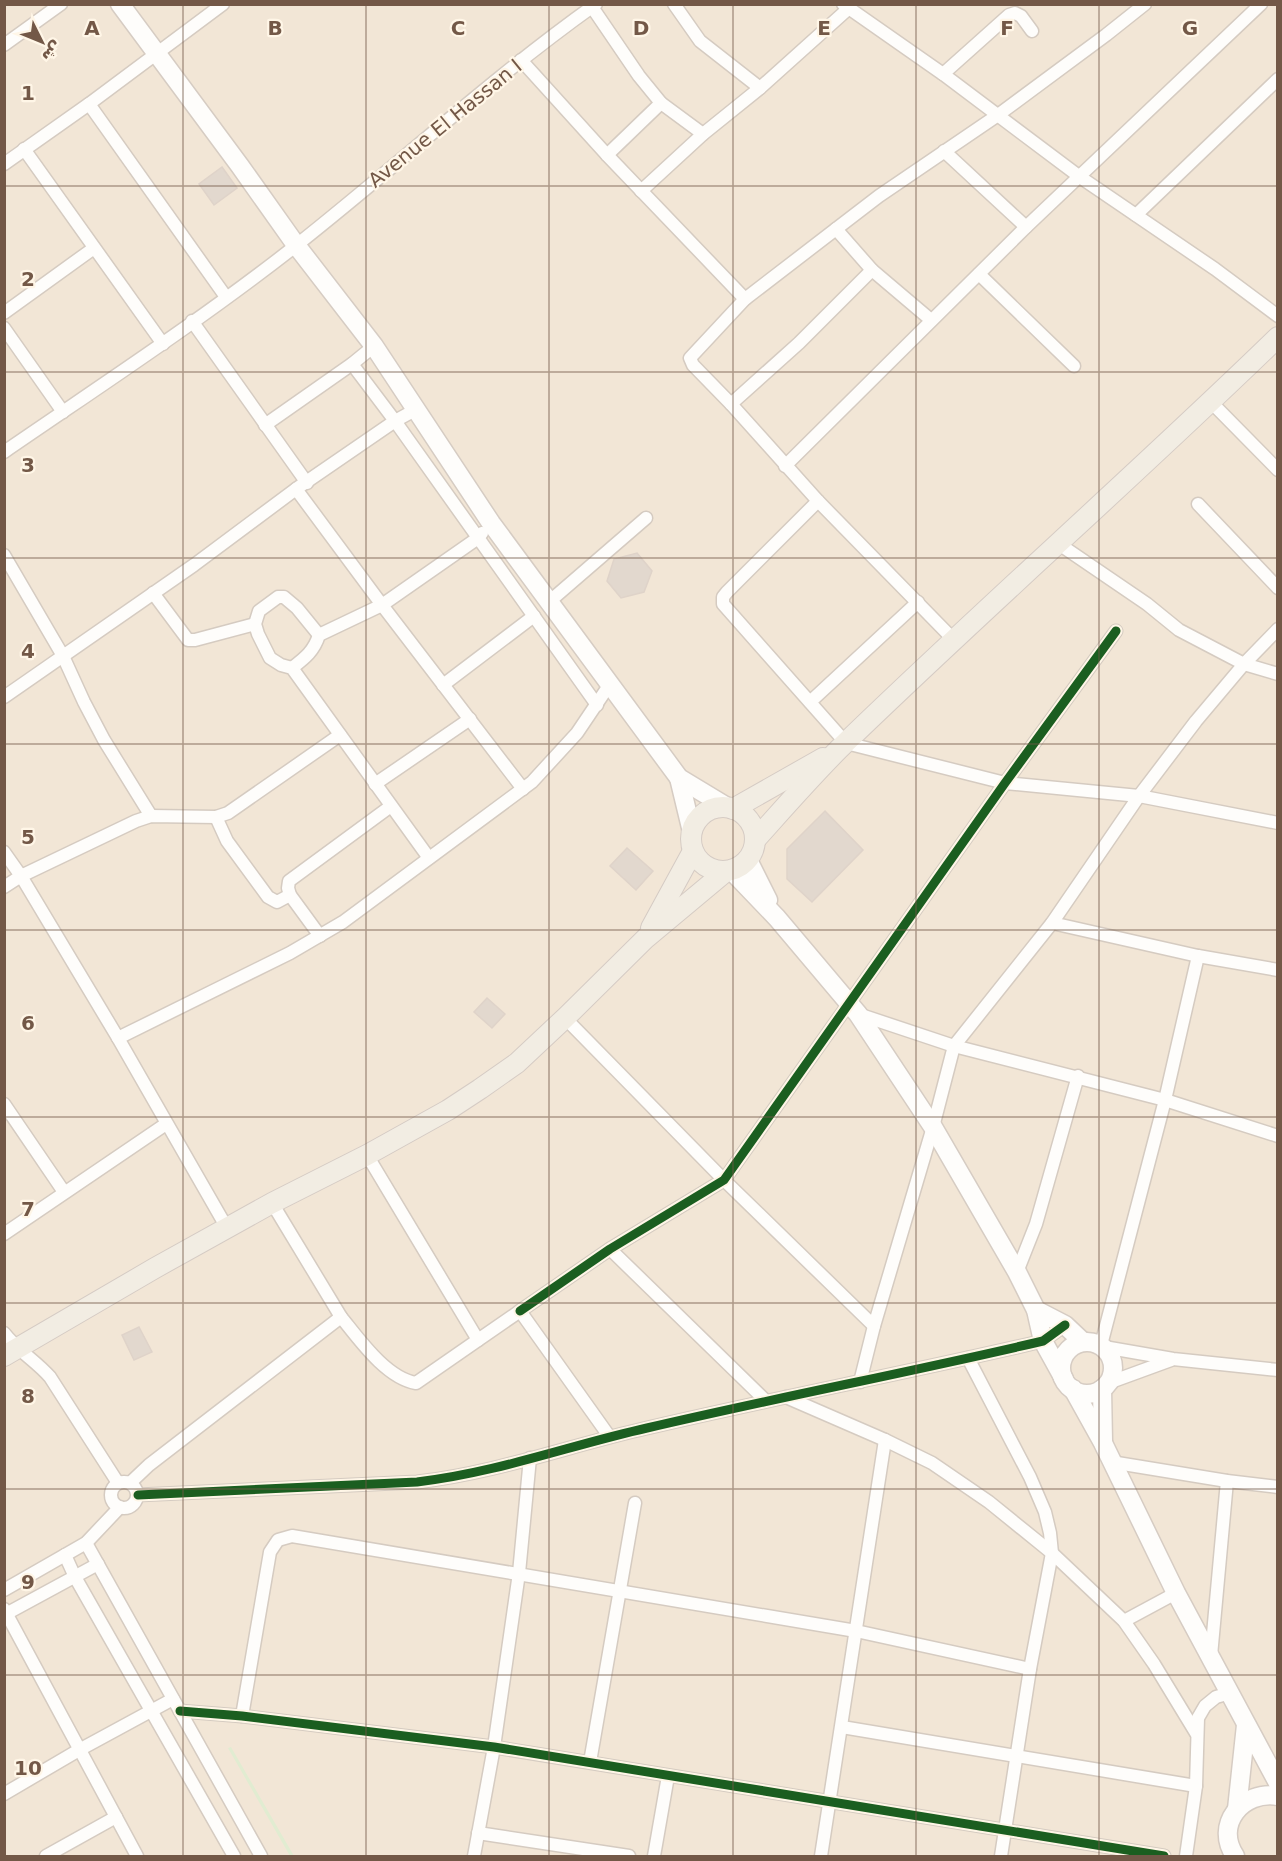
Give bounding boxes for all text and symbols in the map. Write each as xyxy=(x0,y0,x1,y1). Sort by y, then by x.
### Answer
north arrow xyxy=(12,12,72,72)
text: A xyxy=(84,16,100,40)
text: B xyxy=(267,16,283,40)
text: C xyxy=(451,16,465,40)
text: D xyxy=(633,16,649,40)
text: E xyxy=(817,16,831,40)
text: F xyxy=(1000,16,1014,40)
text: G xyxy=(1182,16,1198,40)
text: ش xyxy=(38,37,67,66)
street label: Avenue El Hassan I xyxy=(363,54,527,192)
text: 1 xyxy=(21,81,35,105)
text: 2 xyxy=(21,267,35,291)
text: 3 xyxy=(21,453,35,477)
text: 4 xyxy=(21,639,35,663)
text: 5 xyxy=(21,825,35,849)
text: 6 xyxy=(21,1011,35,1035)
text: 7 xyxy=(21,1197,35,1221)
text: 8 xyxy=(21,1384,35,1408)
text: 9 xyxy=(21,1570,35,1594)
text: 10 xyxy=(14,1756,42,1780)

